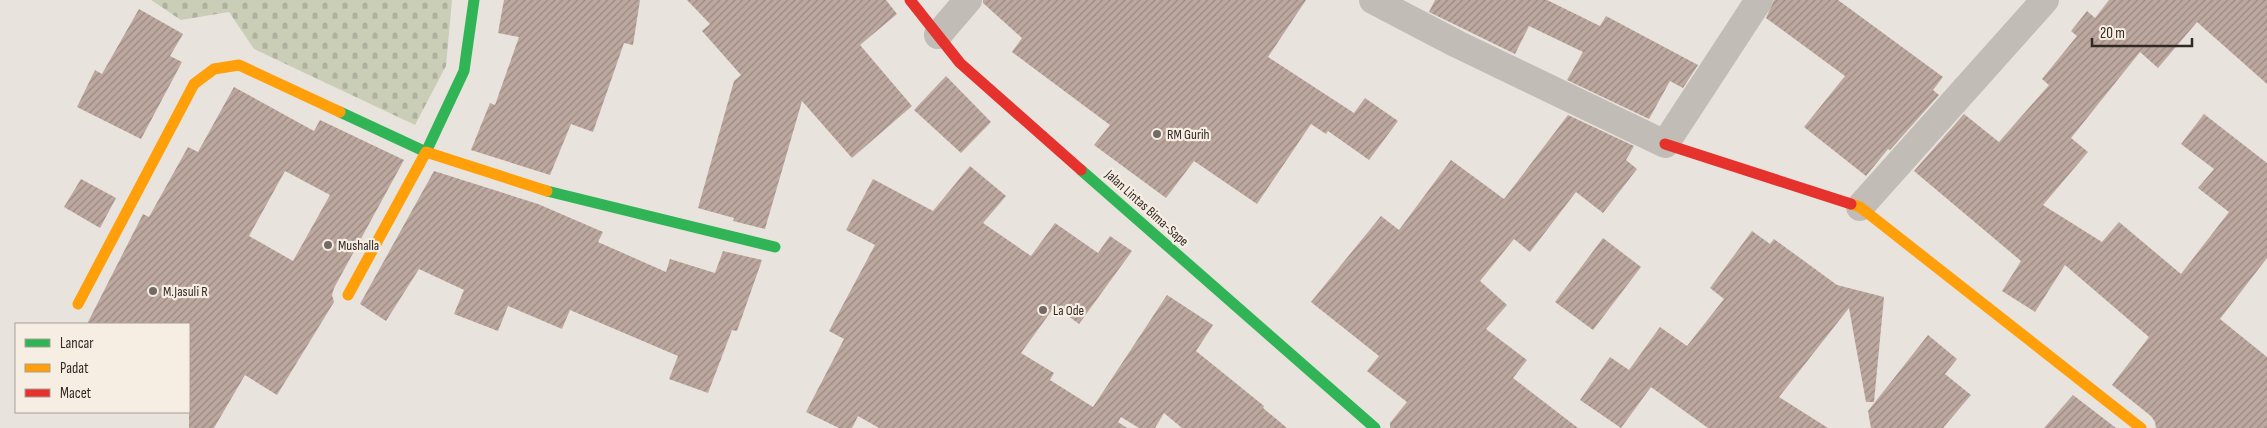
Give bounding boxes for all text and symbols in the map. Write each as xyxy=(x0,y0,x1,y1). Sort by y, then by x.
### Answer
scale bar xyxy=(2092,15,2192,47)
text: 20 m xyxy=(2100,24,2125,43)
place label: RM Gurih xyxy=(1167,126,1210,143)
marker: RM Gurih xyxy=(1151,128,1163,140)
street label: Jalan Lintas Bima-Sape xyxy=(1101,165,1192,250)
place label: Mushalla xyxy=(338,237,379,254)
marker: Mushalla xyxy=(322,239,334,251)
place label: M.Jasuli R xyxy=(163,283,208,300)
marker: M.Jasuli R xyxy=(147,285,159,297)
place label: La Ode xyxy=(1053,302,1084,319)
marker: La Ode xyxy=(1037,304,1049,316)
legend xyxy=(15,323,190,413)
text: Lancar xyxy=(60,334,94,353)
text: Padat xyxy=(60,359,89,378)
text: Macet xyxy=(60,384,92,403)

